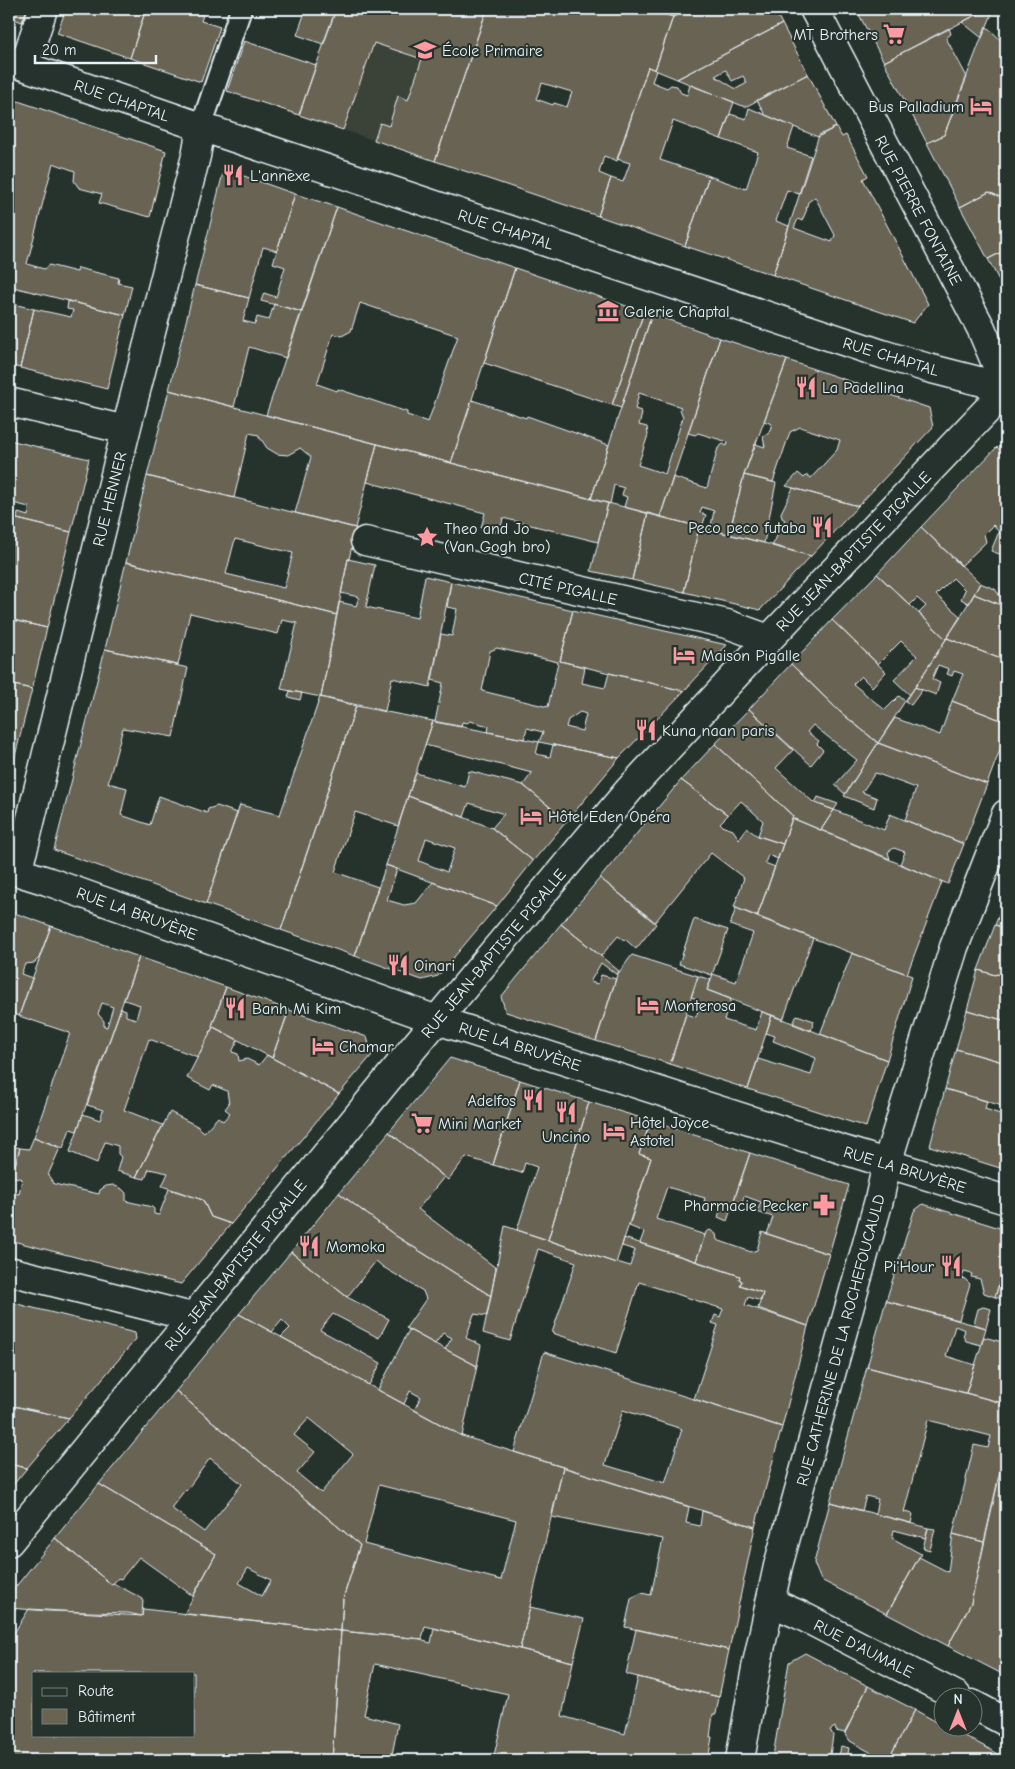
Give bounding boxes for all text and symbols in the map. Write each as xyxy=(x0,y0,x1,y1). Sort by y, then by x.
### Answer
supermarket icon: MT Brothers xyxy=(881,21,907,47)
place label: MT Brothers xyxy=(793,26,878,44)
scale bar xyxy=(35,32,156,64)
school or university icon: École Primaire xyxy=(412,37,438,63)
text: 20 m xyxy=(42,41,76,59)
place label: École Primaire xyxy=(442,41,543,60)
street label: RUE CHAPTAL xyxy=(72,76,172,126)
hotel icon: Bus Palladium xyxy=(968,93,994,119)
place label: Bus Palladium xyxy=(869,98,964,116)
street label: RUE PIERRE FONTAINE xyxy=(871,133,965,289)
restaurant icon: L'annexe xyxy=(220,162,246,188)
place label: L'annexe xyxy=(250,167,310,185)
street label: RUE CHAPTAL xyxy=(456,206,556,254)
museum icon: Galerie Chaptal xyxy=(595,298,621,324)
place label: Galerie Chaptal xyxy=(624,303,729,321)
street label: RUE CHAPTAL xyxy=(841,334,941,380)
restaurant icon: La Padellina xyxy=(793,374,819,400)
place label: La Padellina xyxy=(822,379,904,397)
street label: RUE HENNER xyxy=(89,450,131,549)
street label: RUE JEAN-BAPTISTE PIGALLE xyxy=(773,468,935,635)
restaurant icon: Peco peco futaba xyxy=(809,514,835,540)
place label: Peco peco futaba xyxy=(688,519,806,537)
place label: Theo and Jo (Van Gogh bro) xyxy=(444,520,551,556)
place icon: Theo and Jo (Van Gogh bro) xyxy=(414,524,440,550)
street label: CITÉ PIGALLE xyxy=(517,568,619,609)
hotel icon: Maison Pigalle xyxy=(671,642,697,668)
place label: Maison Pigalle xyxy=(701,647,800,665)
restaurant icon: Kuna naan paris xyxy=(633,717,659,743)
place label: Kuna naan paris xyxy=(662,722,775,740)
hotel icon: Hôtel Eden Opéra xyxy=(518,803,544,829)
place label: Hôtel Eden Opéra xyxy=(548,808,670,826)
street label: RUE JEAN-BAPTISTE PIGALLE xyxy=(418,865,570,1042)
street label: RUE LA BRUYÈRE xyxy=(74,883,200,944)
restaurant icon: Oinari xyxy=(385,952,411,978)
place label: Oinari xyxy=(414,957,455,975)
hotel icon: Monterosa xyxy=(635,992,661,1018)
restaurant icon: Banh Mi Kim xyxy=(222,995,248,1021)
place label: Monterosa xyxy=(664,997,736,1015)
place label: Banh Mi Kim xyxy=(252,1000,341,1018)
street label: RUE LA BRUYÈRE xyxy=(456,1018,584,1075)
hotel icon: Chamar xyxy=(310,1033,336,1059)
place label: Chamar xyxy=(339,1038,394,1056)
restaurant icon: Adelfos xyxy=(520,1087,546,1113)
place label: Adelfos xyxy=(468,1092,516,1110)
restaurant icon: Uncino xyxy=(553,1099,579,1125)
supermarket icon: Mini Market xyxy=(409,1110,435,1136)
place label: Hôtel Joyce Astotel xyxy=(630,1114,709,1150)
place label: Mini Market xyxy=(438,1115,521,1133)
hotel icon: Hôtel Joyce Astotel xyxy=(601,1118,627,1144)
place label: Uncino xyxy=(542,1128,590,1146)
street label: RUE LA BRUYÈRE xyxy=(841,1142,969,1197)
street label: RUE JEAN-BAPTISTE PIGALLE xyxy=(161,1176,311,1355)
street label: RUE CATHERINE DE LA ROCHEFOUCAULD xyxy=(793,1192,889,1488)
pharmacy icon: Pharmacie Pecker xyxy=(811,1192,837,1218)
place label: Pharmacie Pecker xyxy=(684,1197,809,1215)
restaurant icon: Momoka xyxy=(296,1233,322,1259)
place label: Momoka xyxy=(326,1238,385,1256)
restaurant icon: Pi'Hour xyxy=(938,1253,964,1279)
place label: Pi'Hour xyxy=(884,1258,935,1276)
street label: RUE D'AUMALE xyxy=(811,1616,917,1682)
legend xyxy=(32,1672,195,1736)
text: Route xyxy=(78,1682,114,1700)
north arrow xyxy=(932,1686,982,1736)
text: N xyxy=(953,1691,963,1708)
text: Bâtiment xyxy=(78,1708,136,1726)

